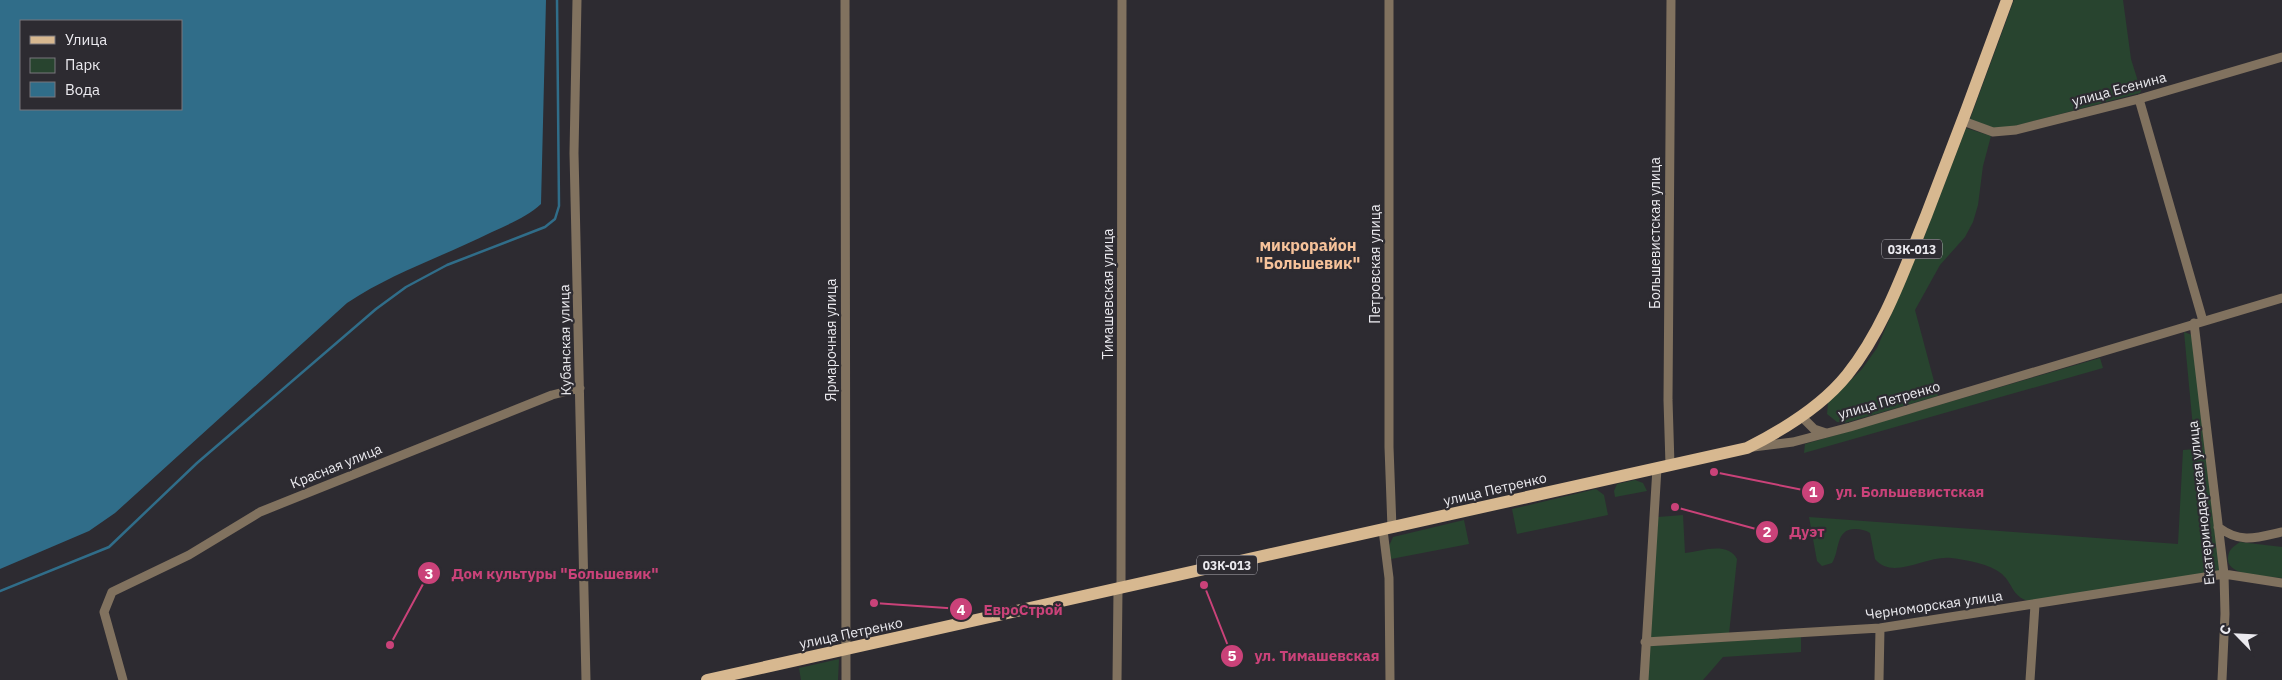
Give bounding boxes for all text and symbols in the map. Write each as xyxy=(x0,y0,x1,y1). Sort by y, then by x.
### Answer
legend xyxy=(20,20,182,110)
text: Улица xyxy=(65,30,107,49)
text: Парк xyxy=(65,55,100,74)
street label: улица Есенина xyxy=(2070,68,2169,110)
text: Вода xyxy=(65,80,100,99)
street label: Большевистская улица xyxy=(1646,157,1664,309)
street label: Петровская улица xyxy=(1366,204,1384,324)
street label: Тимашевская улица xyxy=(1099,228,1117,360)
district label: микрорайон "Большевик" xyxy=(1256,235,1360,273)
road number: 03К-013 xyxy=(1882,240,1942,258)
street label: Ярмарочная улица xyxy=(822,278,840,402)
street label: Кубанская улица xyxy=(555,284,575,396)
street label: улица Петренко xyxy=(1836,377,1942,423)
street label: Екатеринодарская улица xyxy=(2183,419,2219,586)
street label: Красная улица xyxy=(288,439,385,493)
street label: улица Петренко xyxy=(1442,468,1548,510)
callout: ул. Большевистская xyxy=(1800,477,1994,507)
text: 1 xyxy=(1808,482,1818,501)
text: ул. Большевистская xyxy=(1836,482,1984,501)
callout: Дуэт xyxy=(1754,517,1835,547)
text: 2 xyxy=(1762,522,1772,541)
text: Дуэт xyxy=(1789,522,1825,541)
road number: 03К-013 xyxy=(1197,556,1257,574)
callout: Дом культуры "Большевик" xyxy=(416,558,668,588)
text: 3 xyxy=(424,564,434,583)
text: Дом культуры "Большевик" xyxy=(451,564,659,583)
street label: Черноморская улица xyxy=(1864,586,2004,624)
callout: ЕвроСтрой xyxy=(948,594,1072,624)
text: 4 xyxy=(956,600,966,619)
text: ЕвроСтрой xyxy=(983,600,1063,619)
north arrow xyxy=(2212,610,2262,660)
street label: улица Петренко xyxy=(798,613,904,653)
text: С xyxy=(2215,622,2235,638)
callout: ул. Тимашевская xyxy=(1220,641,1390,671)
text: 5 xyxy=(1227,646,1237,665)
text: ул. Тимашевская xyxy=(1254,646,1380,665)

